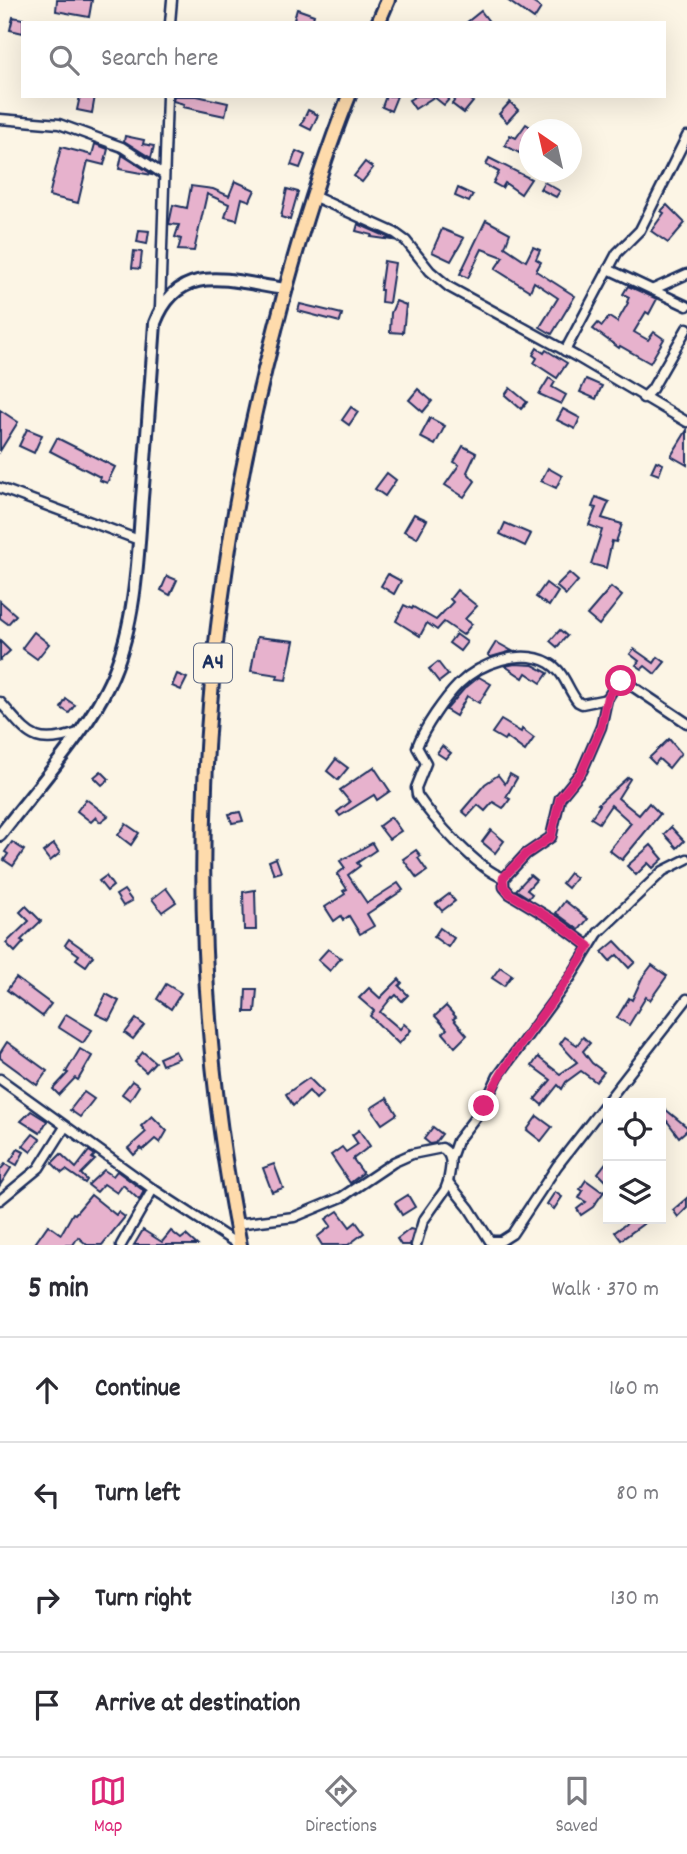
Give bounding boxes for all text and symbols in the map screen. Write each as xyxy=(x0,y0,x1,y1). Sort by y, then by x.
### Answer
search box xyxy=(21,21,666,98)
icon: search xyxy=(45,41,83,79)
text: Search here xyxy=(101,41,219,78)
north arrow xyxy=(519,119,582,182)
road number: A4 xyxy=(194,643,232,682)
route start xyxy=(605,665,636,696)
route end xyxy=(468,1090,499,1121)
map controls xyxy=(603,1098,666,1224)
button: locate xyxy=(603,1098,666,1161)
button: layers xyxy=(603,1161,666,1224)
text: 5 min xyxy=(28,1269,89,1312)
text: Walk · 370 m xyxy=(552,1274,659,1307)
icon: ahead xyxy=(28,1371,66,1409)
text: Continue xyxy=(95,1371,180,1408)
text: 160 m xyxy=(609,1373,659,1406)
icon: left xyxy=(28,1476,66,1514)
text: Turn left xyxy=(95,1476,181,1513)
text: 80 m xyxy=(616,1478,659,1511)
icon: right xyxy=(28,1581,66,1619)
text: Turn right xyxy=(95,1581,192,1618)
text: 130 m xyxy=(610,1583,659,1616)
icon: arrive xyxy=(28,1686,66,1724)
text: Arrive at destination xyxy=(95,1686,300,1723)
tab: Map xyxy=(89,1772,127,1841)
tab: Directions xyxy=(305,1772,377,1841)
tab: Saved xyxy=(555,1772,598,1841)

